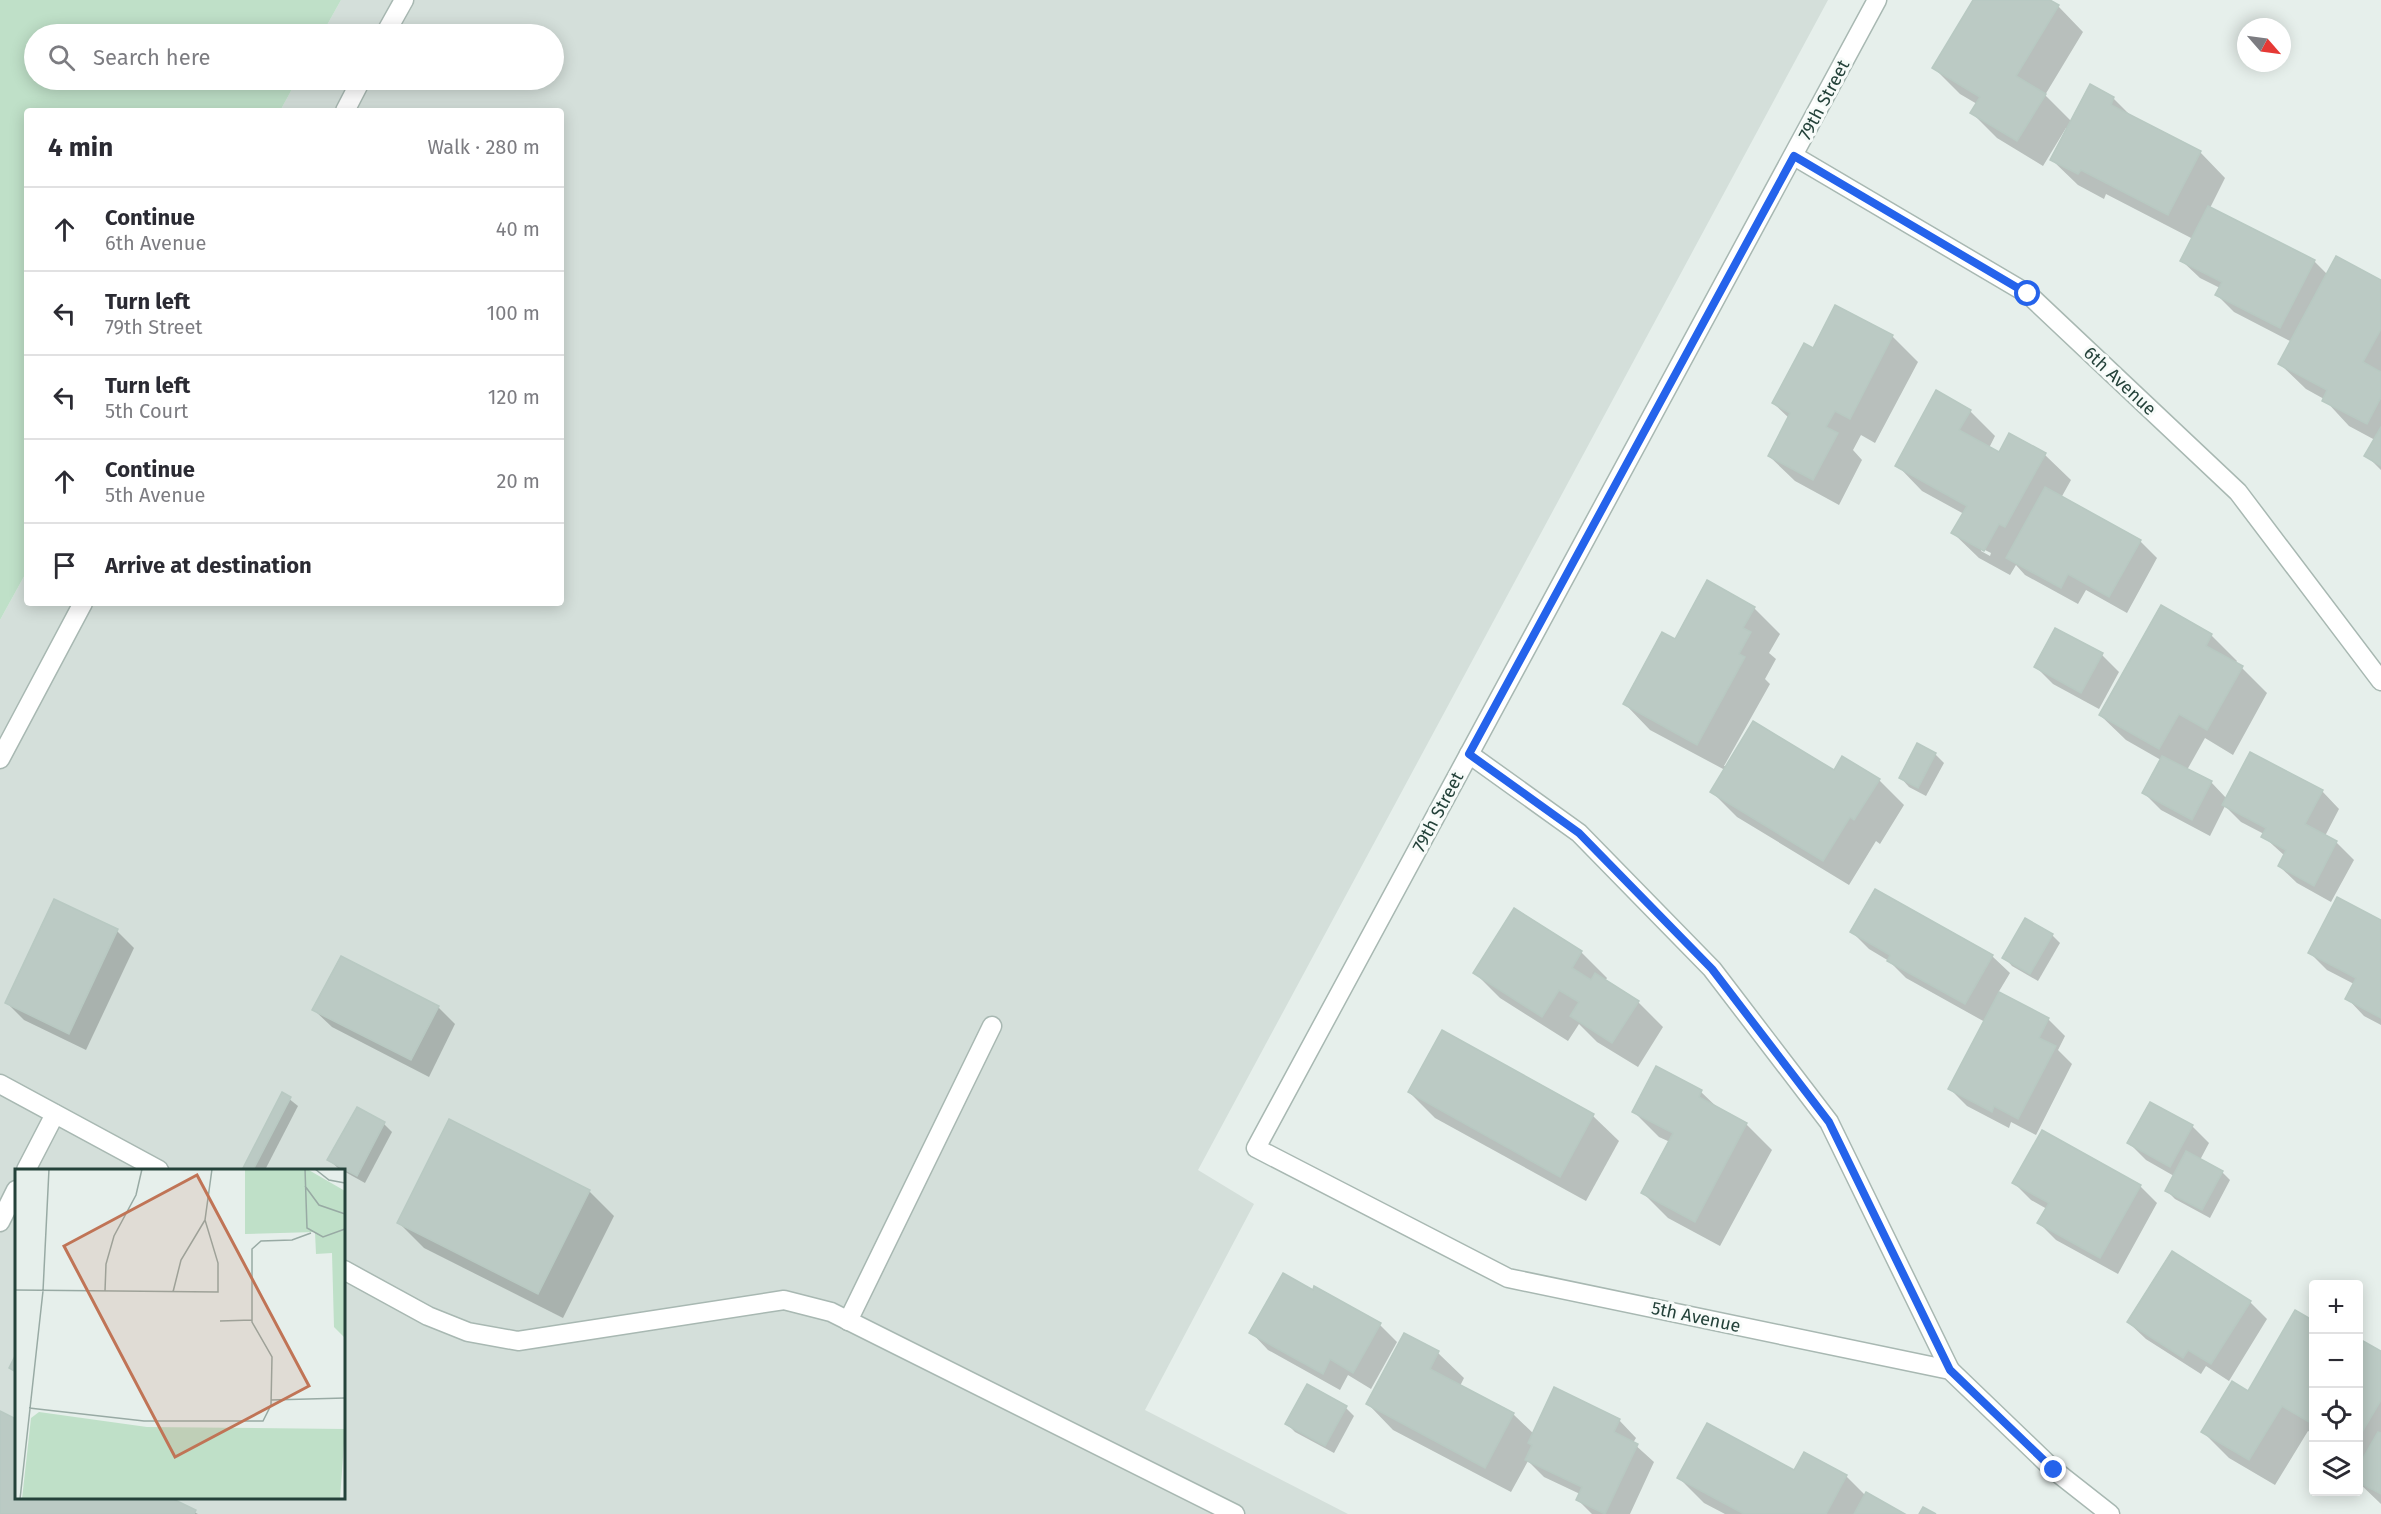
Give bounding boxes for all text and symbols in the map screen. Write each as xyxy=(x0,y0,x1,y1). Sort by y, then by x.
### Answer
north arrow xyxy=(2237,18,2291,72)
search box xyxy=(24,24,564,90)
icon: search xyxy=(45,41,78,74)
text: Search here xyxy=(93,44,211,71)
street label: 79th Street xyxy=(1794,56,1855,144)
text: 4 min xyxy=(48,132,113,163)
text: Walk · 280 m xyxy=(427,135,540,159)
text: Continue xyxy=(105,204,195,231)
icon: ahead xyxy=(48,213,81,246)
text: 40 m xyxy=(496,217,540,241)
text: 6th Avenue xyxy=(105,231,206,255)
route start xyxy=(2014,280,2040,306)
text: Turn left xyxy=(105,288,190,315)
icon: left xyxy=(48,297,81,330)
text: 100 m xyxy=(487,301,540,325)
text: 79th Street xyxy=(105,315,203,339)
street label: 6th Avenue xyxy=(2079,342,2161,420)
text: Turn left xyxy=(105,372,190,399)
icon: left xyxy=(48,381,81,414)
text: 120 m xyxy=(488,385,540,409)
text: 5th Court xyxy=(105,399,188,423)
text: Continue xyxy=(105,456,195,483)
icon: ahead xyxy=(48,465,81,498)
text: 20 m xyxy=(497,469,540,493)
text: 5th Avenue xyxy=(105,483,206,507)
icon: arrive xyxy=(48,549,81,582)
text: Arrive at destination xyxy=(105,552,312,579)
street label: 79th Street xyxy=(1408,768,1469,856)
inset map xyxy=(15,1169,345,1499)
map controls xyxy=(2309,1280,2363,1496)
button: + xyxy=(2309,1280,2363,1334)
street label: 5th Avenue xyxy=(1649,1297,1743,1337)
button: − xyxy=(2309,1334,2363,1388)
button: locate xyxy=(2309,1388,2363,1442)
button: layers xyxy=(2309,1442,2363,1496)
route end xyxy=(2040,1456,2066,1482)

